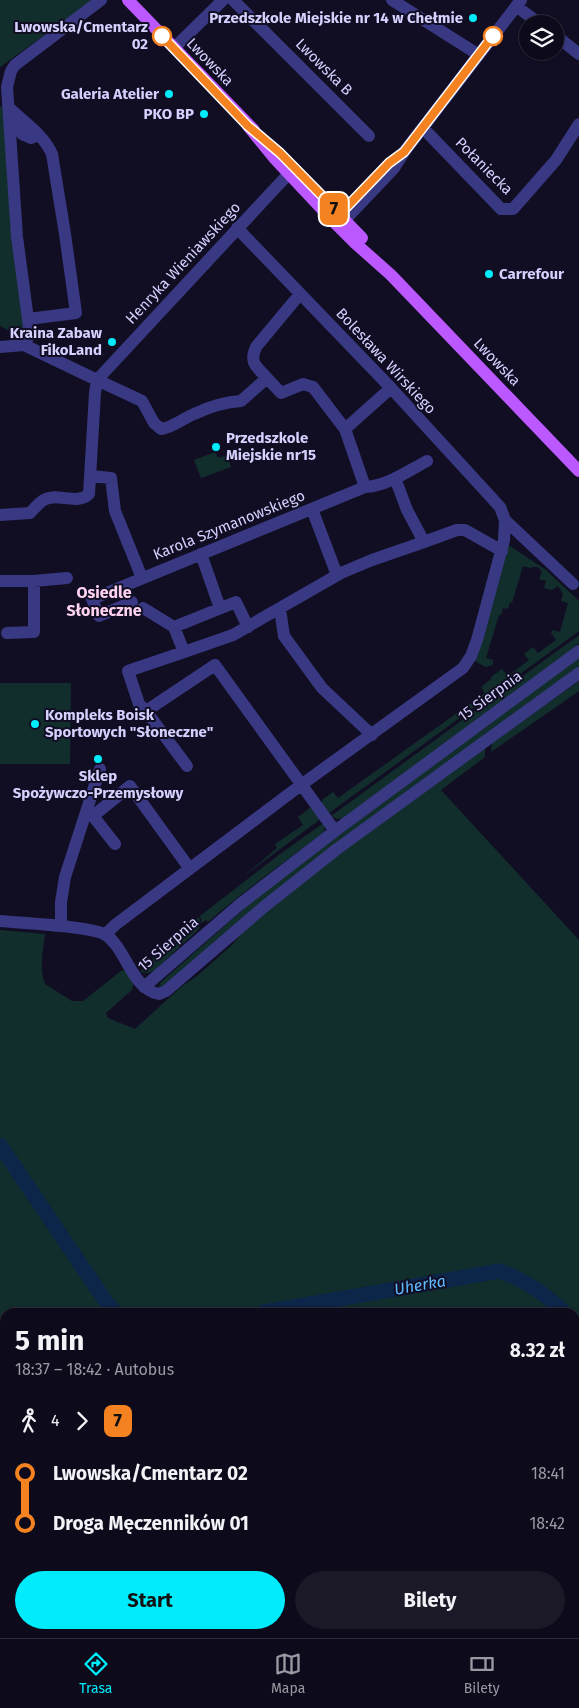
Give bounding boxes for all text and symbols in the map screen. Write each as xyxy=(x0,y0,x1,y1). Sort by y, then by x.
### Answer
place label: Przedszkole Miejskie nr 14 w Chełmie xyxy=(209,9,463,27)
marker: Przedszkole Miejskie nr 14 w Chełmie xyxy=(467,12,479,24)
map controls xyxy=(519,15,564,60)
button: layers xyxy=(519,15,564,60)
place label: Lwowska/Cmentarz 02 xyxy=(14,18,148,53)
marker: Lwowska/Cmentarz 02 xyxy=(152,26,172,46)
unlabelled marker xyxy=(483,26,503,46)
street label: Lwowska xyxy=(183,34,237,90)
street label: Lwowska B xyxy=(292,35,356,99)
place label: Galeria Atelier xyxy=(61,85,160,103)
marker: Galeria Atelier xyxy=(163,88,175,100)
place label: PKO BP xyxy=(144,105,194,123)
marker: PKO BP xyxy=(198,108,210,120)
street label: Połaniecka xyxy=(452,134,516,198)
line badge: 7 xyxy=(318,193,350,225)
street label: Henryka Wieniawskiego xyxy=(122,198,244,328)
text: 7 xyxy=(330,198,338,220)
place label: Carrefour xyxy=(499,265,565,283)
marker: Carrefour xyxy=(483,268,495,280)
street label: Bolesława Wirskiego xyxy=(332,304,440,418)
place label: Kraina Zabaw FikoLand xyxy=(10,324,103,359)
street label: Lwowska xyxy=(470,334,524,390)
marker: Kraina Zabaw FikoLand xyxy=(106,336,118,348)
place label: Przedszkole Miejskie nr15 xyxy=(226,429,316,464)
marker: Przedszkole Miejskie nr15 xyxy=(210,441,222,453)
street label: Karola Szymanowskiego xyxy=(150,486,308,564)
district label: Osiedle Słoneczne xyxy=(66,583,142,620)
street label: 15 Sierpnia xyxy=(455,667,525,725)
place label: Kompleks Boisk Sportowych "Słoneczne" xyxy=(45,706,213,741)
marker: Kompleks Boisk Sportowych "Słoneczne" xyxy=(29,718,41,730)
marker: Sklep Spożywczo-Przemysłowy xyxy=(92,753,104,765)
place label: Sklep Spożywczo-Przemysłowy xyxy=(13,767,184,802)
street label: 15 Sierpnia xyxy=(134,913,202,975)
water label: Uherka xyxy=(393,1271,447,1299)
text: 5 min xyxy=(15,1324,84,1357)
text: 8.32 zł xyxy=(510,1339,565,1362)
text: 18:37 – 18:42 · Autobus xyxy=(15,1360,174,1379)
icon: walk xyxy=(15,1407,43,1435)
icon: forward xyxy=(68,1407,96,1435)
text: 7 xyxy=(114,1410,122,1432)
text: 4 xyxy=(51,1411,60,1430)
text: Lwowska/Cmentarz 02 xyxy=(53,1462,248,1485)
text: 18:41 xyxy=(531,1464,565,1483)
text: Droga Męczenników 01 xyxy=(53,1512,249,1535)
text: 18:42 xyxy=(529,1514,565,1533)
button: Start xyxy=(15,1571,285,1629)
button: Bilety xyxy=(295,1571,565,1629)
tab: Trasa xyxy=(79,1650,112,1697)
tab: Mapa xyxy=(271,1650,305,1697)
tab: Bilety xyxy=(464,1650,500,1697)

